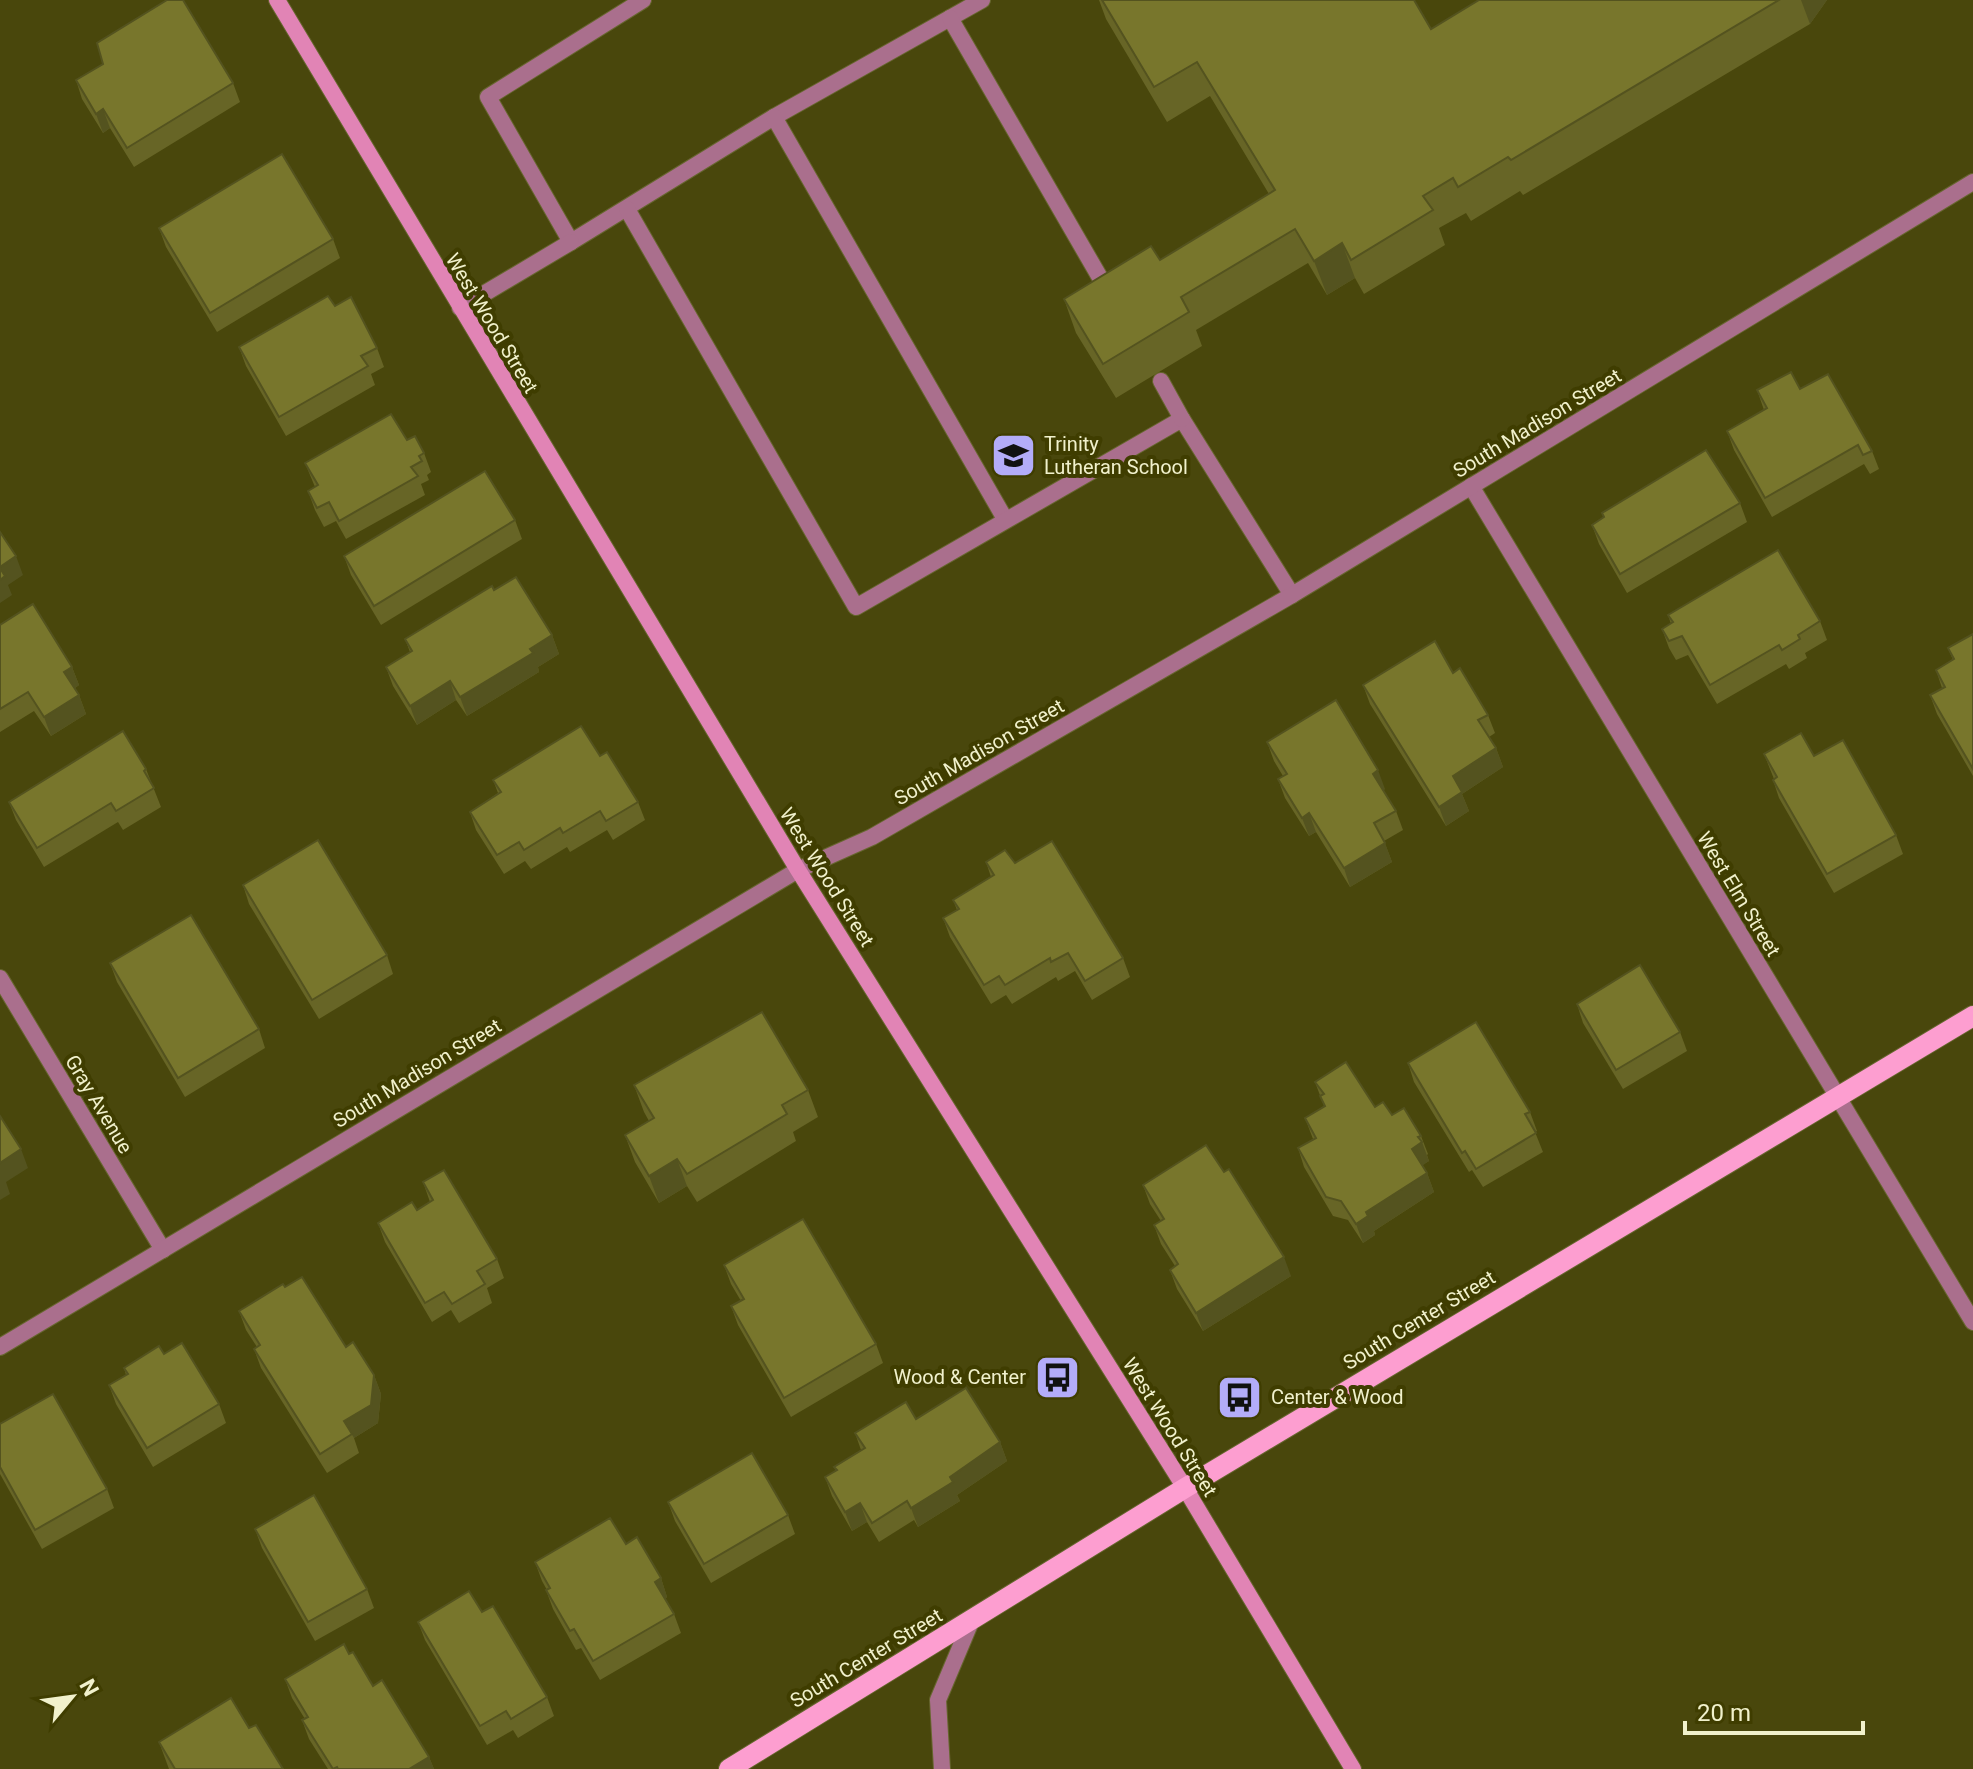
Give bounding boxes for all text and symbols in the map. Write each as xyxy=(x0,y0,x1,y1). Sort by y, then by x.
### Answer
street label: West Wood Street xyxy=(441,249,543,397)
street label: South Madison Street xyxy=(1449,363,1625,483)
school or university icon: Trinity Lutheran School xyxy=(989,432,1037,480)
place label: Trinity Lutheran School xyxy=(1044,432,1188,479)
street label: South Madison Street xyxy=(890,694,1068,810)
street label: West Wood Street xyxy=(775,803,879,951)
street label: West Elm Street xyxy=(1692,827,1786,961)
street label: South Madison Street xyxy=(329,1013,505,1133)
street label: Gray Avenue xyxy=(60,1050,138,1158)
street label: South Center Street xyxy=(1339,1265,1499,1375)
bus stop icon: Wood & Center xyxy=(1033,1353,1081,1401)
street label: West Wood Street xyxy=(1118,1353,1222,1501)
place label: Wood & Center xyxy=(894,1365,1026,1389)
bus stop icon: Center & Wood xyxy=(1216,1373,1264,1421)
place label: Center & Wood xyxy=(1271,1385,1404,1409)
street label: South Center Street xyxy=(786,1603,946,1713)
north arrow xyxy=(32,1657,112,1737)
text: N xyxy=(74,1675,104,1700)
scale bar xyxy=(1685,1685,1863,1735)
text: 20 m xyxy=(1697,1699,1751,1727)

